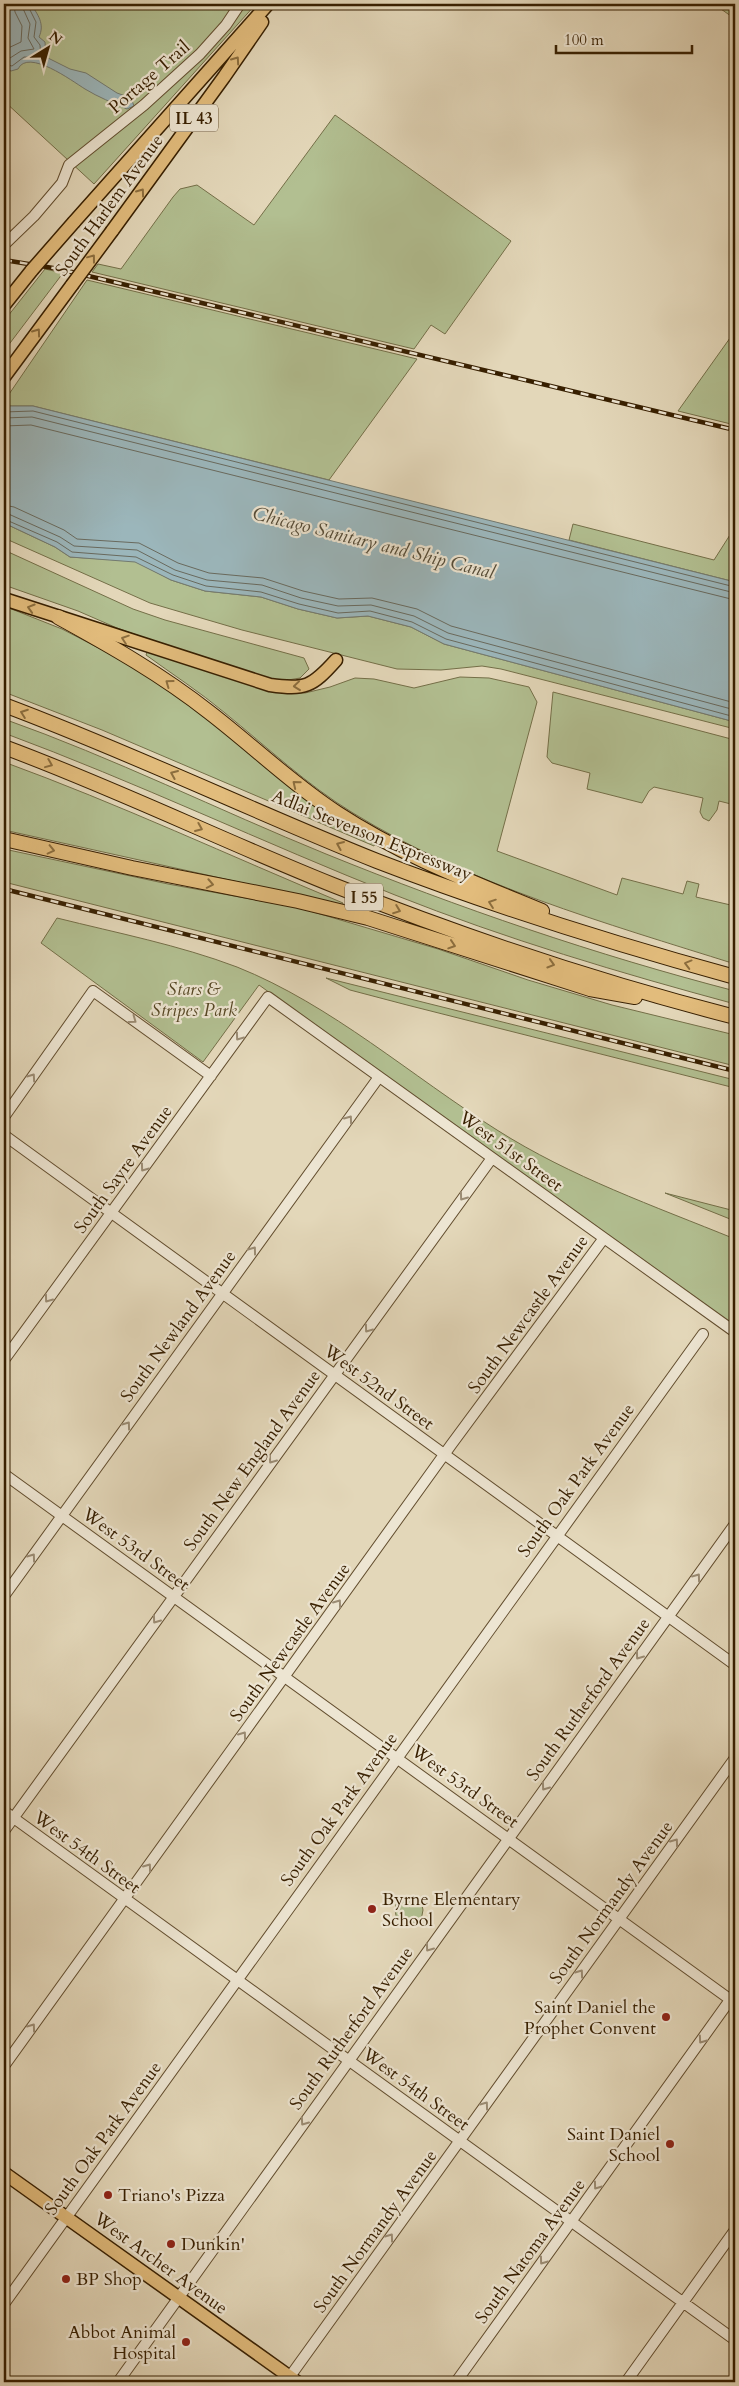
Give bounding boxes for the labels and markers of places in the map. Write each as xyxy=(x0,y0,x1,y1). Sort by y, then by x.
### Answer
place label: Byrne Elementary School xyxy=(382,1887,521,1933)
marker: Byrne Elementary School xyxy=(366,1903,378,1915)
place label: Saint Daniel the Prophet Convent xyxy=(524,1995,656,2041)
marker: Saint Daniel the Prophet Convent xyxy=(660,2011,672,2023)
place label: Saint Daniel School xyxy=(567,2122,660,2168)
marker: Saint Daniel School xyxy=(664,2138,676,2150)
place label: Triano's Pizza xyxy=(118,2183,225,2208)
marker: Triano's Pizza xyxy=(102,2189,114,2201)
place label: Dunkin' xyxy=(181,2232,245,2257)
marker: Dunkin' xyxy=(165,2238,177,2250)
place label: BP Shop xyxy=(76,2267,142,2292)
marker: BP Shop xyxy=(60,2273,72,2285)
place label: Abbot Animal Hospital xyxy=(68,2320,176,2366)
marker: Abbot Animal Hospital xyxy=(180,2336,192,2348)

